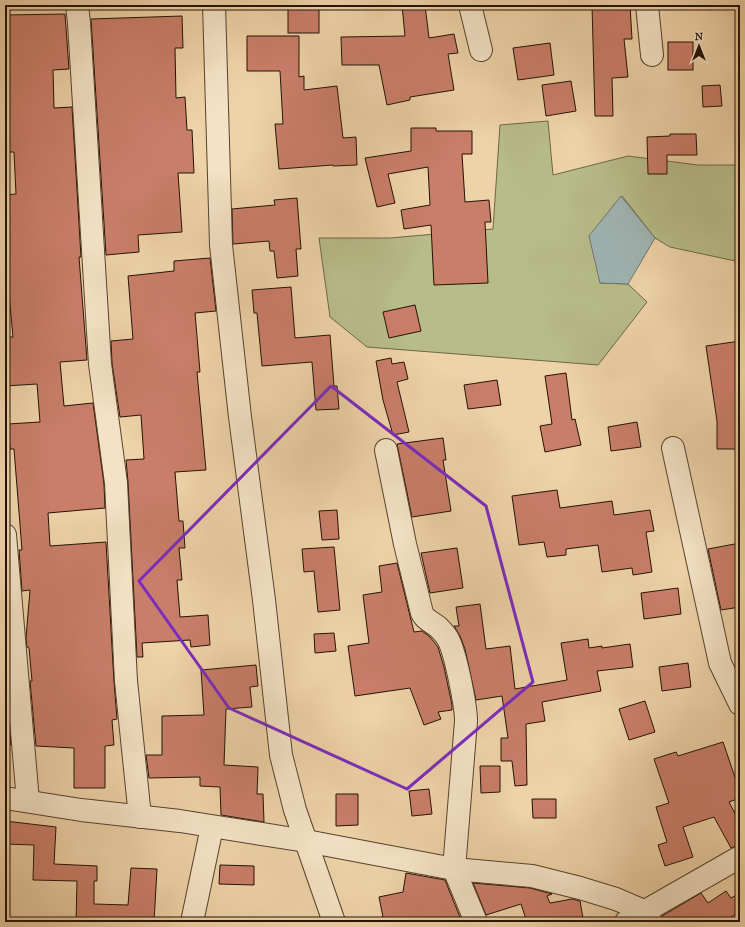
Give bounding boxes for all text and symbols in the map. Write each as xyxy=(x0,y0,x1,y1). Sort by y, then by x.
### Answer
north arrow xyxy=(679,26,719,66)
text: N xyxy=(695,30,704,43)

